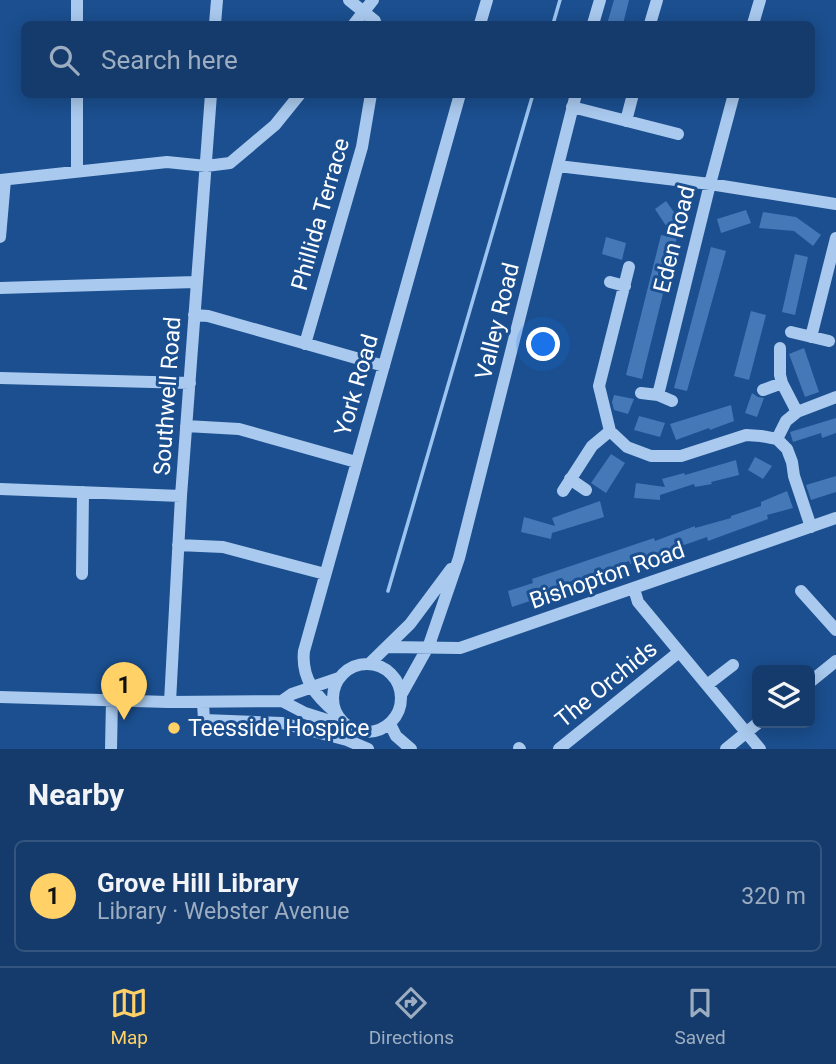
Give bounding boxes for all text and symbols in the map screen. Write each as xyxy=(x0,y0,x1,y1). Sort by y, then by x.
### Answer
search box xyxy=(21,21,815,98)
icon: search xyxy=(45,41,83,79)
text: Search here xyxy=(101,45,238,75)
street label: Phillida Terrace xyxy=(286,135,355,293)
street label: Eden Road xyxy=(648,183,701,295)
street label: Valley Road xyxy=(470,260,525,382)
street label: Southwell Road xyxy=(148,316,187,476)
your location xyxy=(526,327,560,361)
street label: York Road xyxy=(329,331,384,439)
street label: Bishopton Road xyxy=(526,536,688,615)
street label: The Orchids xyxy=(550,635,663,734)
pin: 1 xyxy=(101,662,147,720)
map controls xyxy=(752,665,815,728)
button: layers xyxy=(752,665,815,728)
place label: Teesside Hospice xyxy=(188,715,369,742)
marker: Teesside Hospice xyxy=(166,720,182,736)
text: Nearby xyxy=(28,777,124,812)
text: Grove Hill Library xyxy=(97,868,299,898)
text: 1 xyxy=(46,883,60,910)
text: 320 m xyxy=(741,883,806,910)
text: Library · Webster Avenue xyxy=(97,898,350,925)
tab: Map xyxy=(110,984,148,1049)
tab: Directions xyxy=(369,984,454,1049)
tab: Saved xyxy=(674,984,726,1049)

